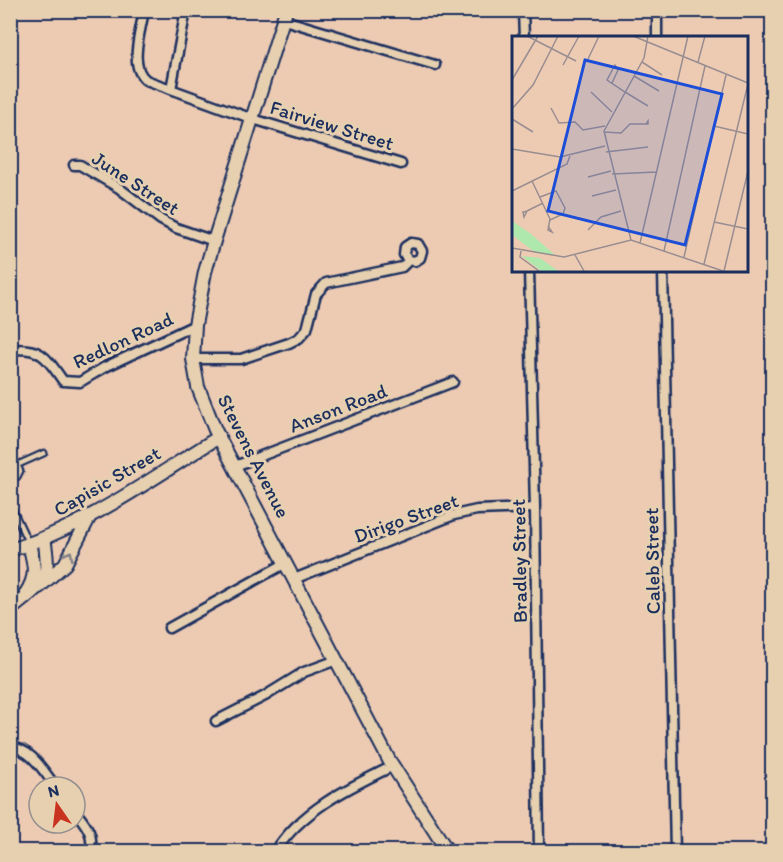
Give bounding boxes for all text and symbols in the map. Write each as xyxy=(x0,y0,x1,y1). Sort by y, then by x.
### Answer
inset map xyxy=(512,36,747,272)
street label: Fairview Street xyxy=(267,95,397,155)
street label: June Street xyxy=(88,146,184,220)
street label: Redlon Road xyxy=(69,306,177,374)
street label: Anson Road xyxy=(286,378,390,438)
street label: Stevens Avenue xyxy=(213,390,295,522)
street label: Capisic Street xyxy=(49,441,165,521)
street label: Dirigo Street xyxy=(350,488,462,548)
street label: Bradley Street xyxy=(506,499,532,623)
street label: Caleb Street xyxy=(639,507,665,615)
one-way arrow xyxy=(62,551,73,562)
north arrow xyxy=(27,775,87,835)
text: N xyxy=(46,780,61,801)

